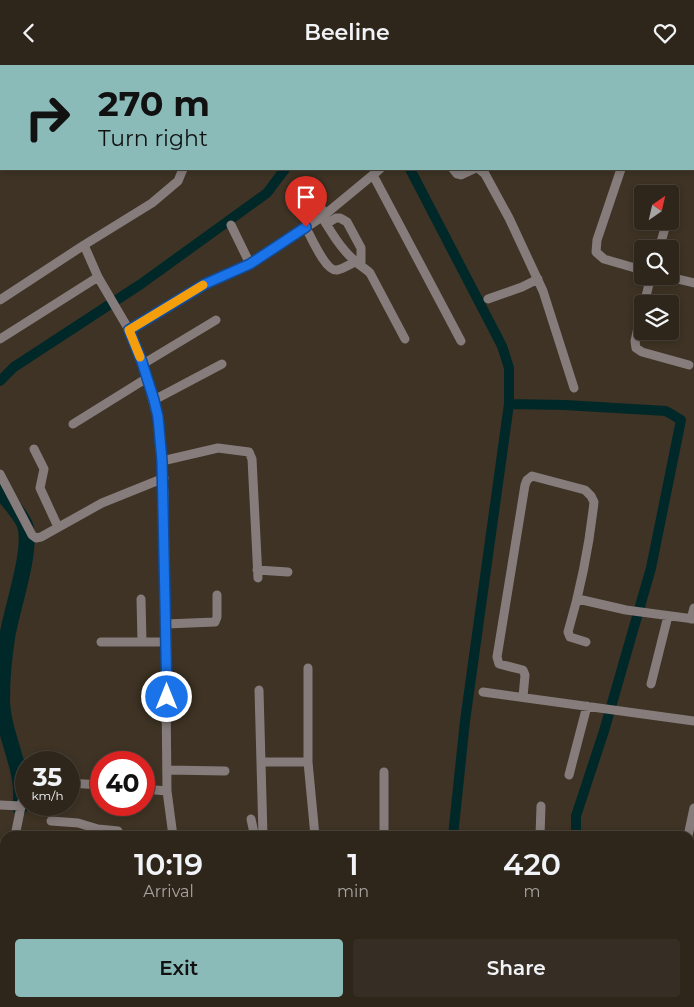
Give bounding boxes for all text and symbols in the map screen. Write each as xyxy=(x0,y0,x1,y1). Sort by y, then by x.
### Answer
icon: back xyxy=(15,19,43,47)
text: Beeline xyxy=(304,19,390,46)
icon: heart xyxy=(651,19,679,47)
text: 270 m xyxy=(98,82,210,125)
icon: right xyxy=(15,85,80,150)
text: Turn right xyxy=(98,125,208,152)
pin xyxy=(285,176,327,227)
icon: arrive xyxy=(292,183,320,211)
north arrow xyxy=(634,185,679,230)
map controls xyxy=(634,185,679,340)
button: search xyxy=(634,240,679,285)
button: layers xyxy=(634,295,679,340)
position arrow xyxy=(140,670,192,722)
speed limit sign: 40 xyxy=(90,751,155,816)
text: 35 xyxy=(33,762,62,792)
text: km/h xyxy=(31,788,64,803)
text: 10:19 xyxy=(134,846,203,883)
text: 1 xyxy=(347,846,359,883)
text: 420 xyxy=(503,846,561,883)
text: Arrival xyxy=(143,882,194,901)
text: min xyxy=(337,882,369,901)
text: m xyxy=(524,882,541,901)
button: Exit xyxy=(15,939,343,997)
button: Share xyxy=(353,939,680,997)

